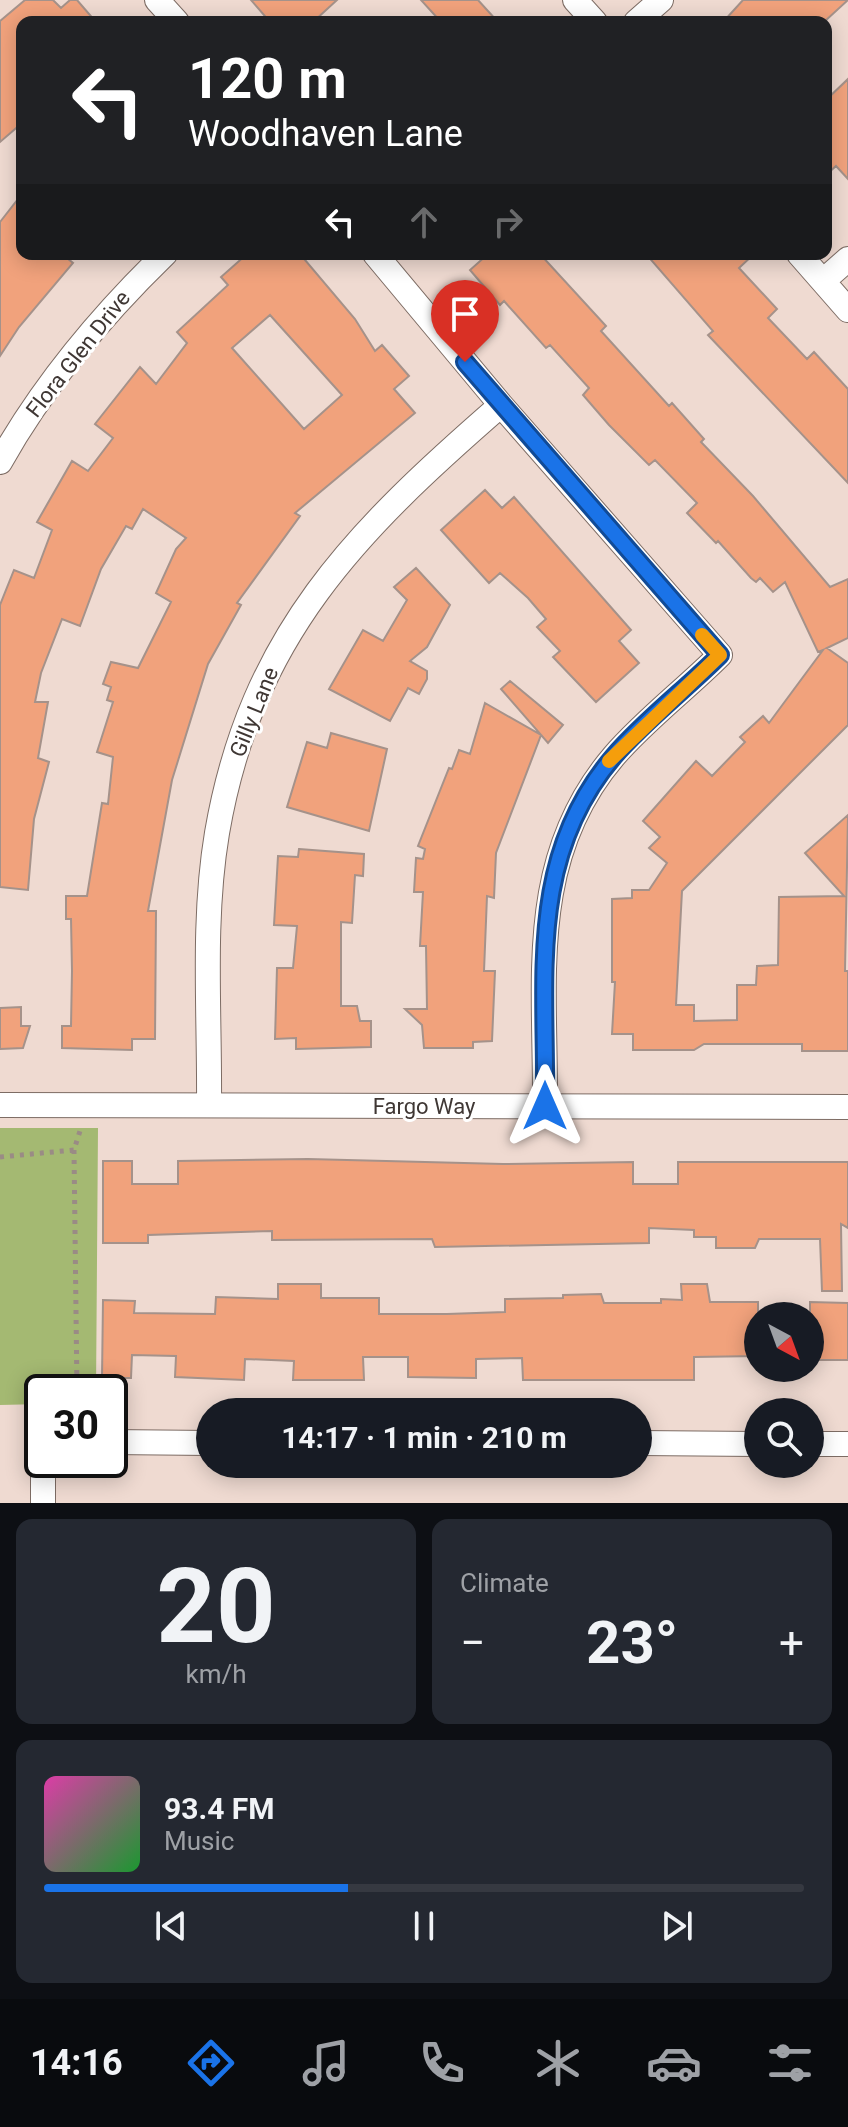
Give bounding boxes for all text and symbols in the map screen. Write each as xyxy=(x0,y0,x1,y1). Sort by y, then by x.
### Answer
text: 120 m xyxy=(188,46,347,112)
icon: left xyxy=(56,48,160,152)
text: Woodhaven Lane xyxy=(188,113,463,155)
icon: left xyxy=(318,200,362,244)
icon: ahead xyxy=(402,200,446,244)
icon: right xyxy=(486,200,530,244)
pin xyxy=(431,280,499,362)
street label: Flora Glen Drive xyxy=(21,286,135,422)
icon: arrive xyxy=(443,292,487,336)
street label: Gilly Lane xyxy=(225,663,283,761)
position arrow xyxy=(503,1064,587,1148)
street label: Fargo Way xyxy=(373,1094,476,1119)
north arrow xyxy=(744,1302,824,1382)
map controls xyxy=(744,1302,824,1478)
speed limit sign: 30 xyxy=(24,1374,128,1478)
button: search xyxy=(744,1398,824,1478)
text: 14:17 · 1 min · 210 m xyxy=(281,1420,567,1455)
text: 20 xyxy=(156,1546,276,1667)
text: Climate xyxy=(460,1568,549,1598)
text: 23° xyxy=(586,1607,678,1678)
text: − xyxy=(460,1617,485,1669)
text: + xyxy=(779,1617,804,1669)
text: km/h xyxy=(185,1659,247,1689)
text: 93.4 FM xyxy=(164,1791,275,1826)
text: Music xyxy=(164,1826,234,1856)
icon: previous xyxy=(149,1904,193,1948)
icon: pause xyxy=(402,1904,446,1948)
icon: next xyxy=(655,1904,699,1948)
icon: directions xyxy=(183,2035,239,2091)
icon: music xyxy=(298,2035,354,2091)
icon: phone xyxy=(414,2035,470,2091)
icon: climate xyxy=(530,2035,586,2091)
icon: car xyxy=(646,2035,702,2091)
icon: filters xyxy=(762,2035,818,2091)
text: 14:16 xyxy=(30,2042,123,2084)

